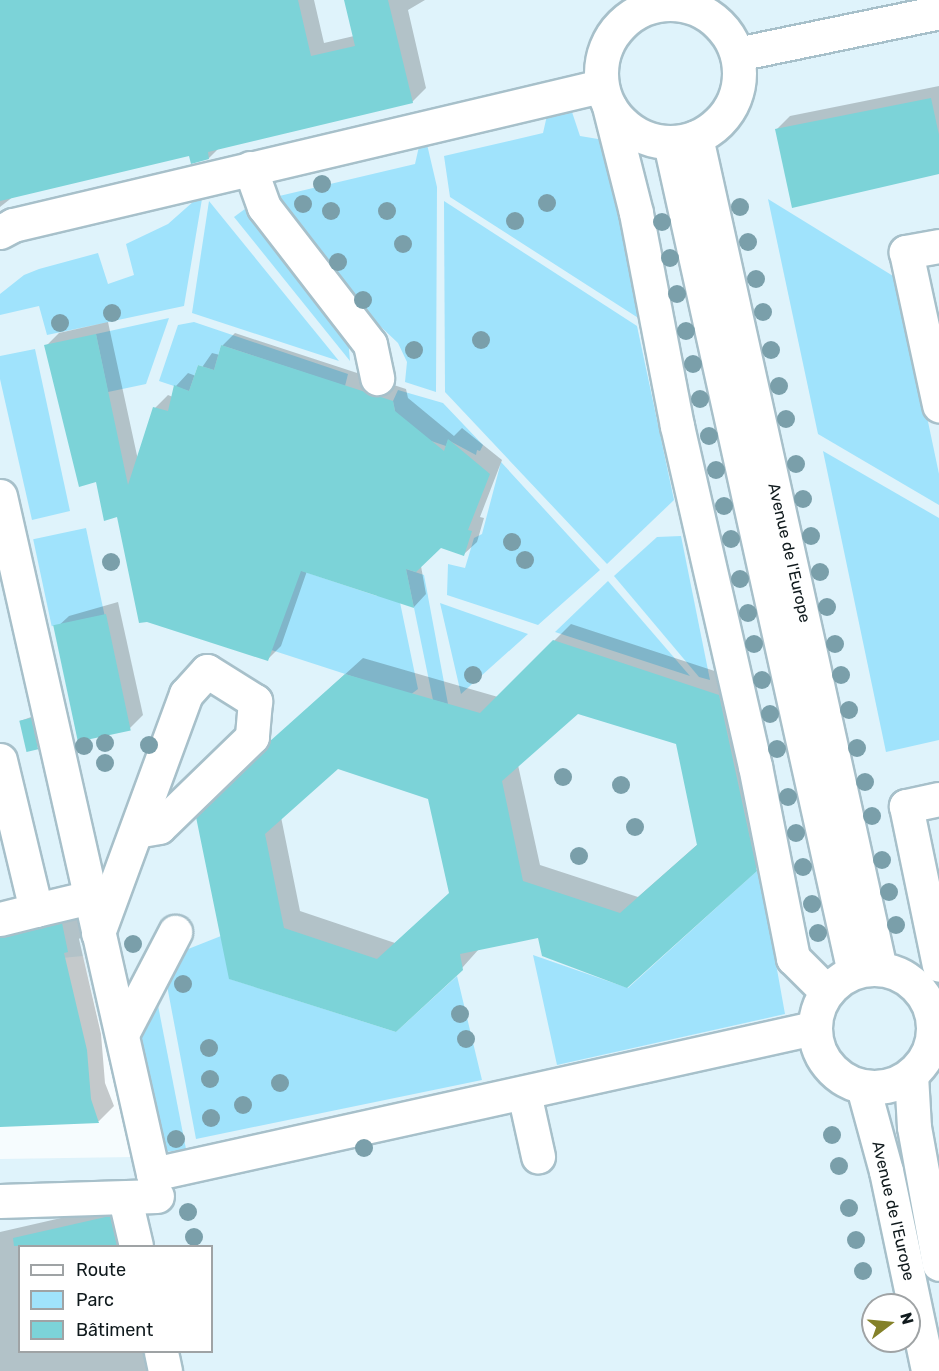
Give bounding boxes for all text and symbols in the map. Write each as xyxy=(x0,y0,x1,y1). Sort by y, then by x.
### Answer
street label: Avenue de l'Europe xyxy=(764,481,814,625)
street label: Avenue de l'Europe xyxy=(868,1139,918,1283)
legend xyxy=(18,1245,213,1353)
text: Route xyxy=(76,1259,126,1281)
text: Parc xyxy=(76,1289,114,1311)
north arrow xyxy=(861,1293,921,1353)
text: N xyxy=(896,1310,918,1327)
text: Bâtiment xyxy=(76,1319,153,1341)

